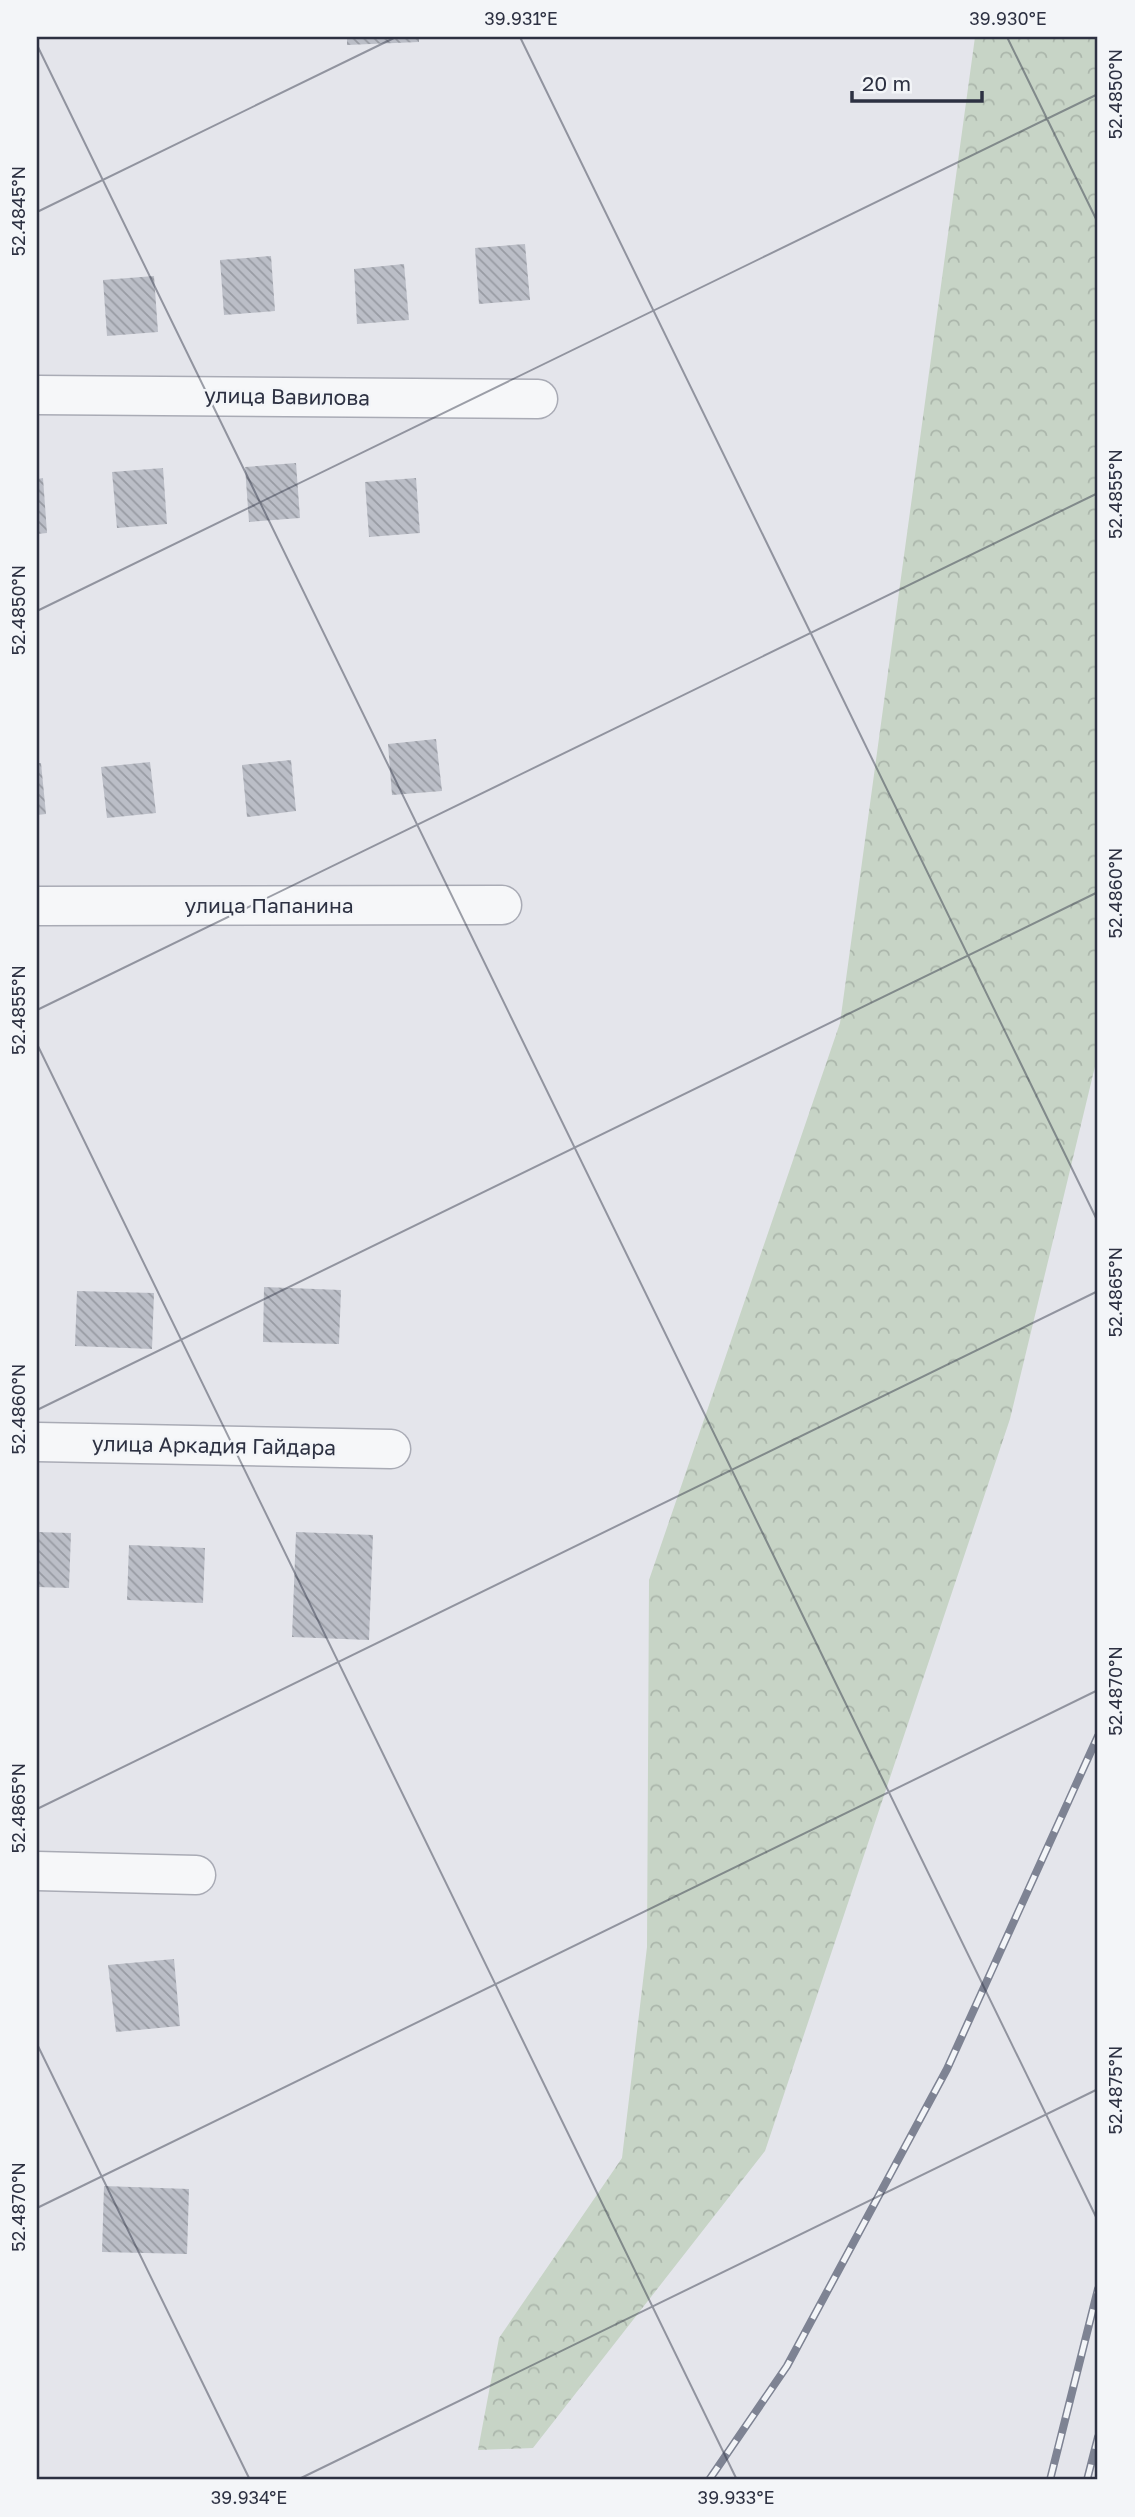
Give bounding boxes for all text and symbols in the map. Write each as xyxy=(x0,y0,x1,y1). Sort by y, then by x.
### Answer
text: 39.931°E xyxy=(484,7,558,29)
text: 39.930°E xyxy=(969,7,1047,29)
text: 52.4850°N xyxy=(1104,49,1126,139)
scale bar xyxy=(852,60,981,104)
text: 20 m xyxy=(862,70,911,96)
text: 52.4845°N xyxy=(7,166,29,256)
street label: улица Вавилова xyxy=(204,382,370,410)
text: 52.4855°N xyxy=(1104,449,1126,539)
text: 52.4850°N xyxy=(7,565,29,655)
text: 52.4860°N xyxy=(1104,848,1126,939)
street label: улица Папанина xyxy=(184,892,354,918)
text: 52.4855°N xyxy=(7,965,29,1055)
text: 52.4865°N xyxy=(1104,1247,1126,1337)
text: 52.4860°N xyxy=(7,1364,29,1455)
street label: улица Аркадия Гайдара xyxy=(92,1430,336,1460)
text: 52.4870°N xyxy=(1104,1646,1126,1736)
text: 52.4865°N xyxy=(7,1763,29,1853)
text: 52.4875°N xyxy=(1104,2046,1126,2134)
text: 52.4870°N xyxy=(7,2162,29,2252)
text: 39.934°E xyxy=(211,2486,287,2508)
text: 39.933°E xyxy=(698,2486,774,2508)

